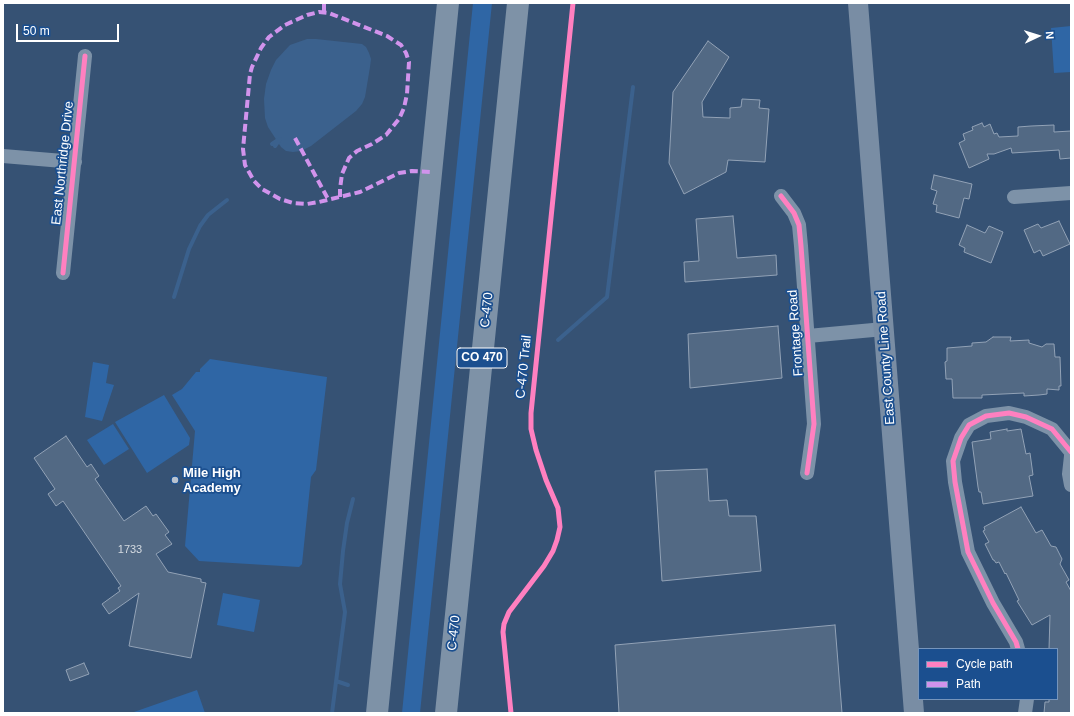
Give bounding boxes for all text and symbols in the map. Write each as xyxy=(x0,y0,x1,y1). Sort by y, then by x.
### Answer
scale bar xyxy=(18,16,121,42)
north arrow xyxy=(1018,16,1058,56)
text: 50 m xyxy=(23,24,50,38)
text: N xyxy=(1044,31,1056,40)
street label: East Northridge Drive xyxy=(49,100,77,226)
street label: Frontage Road xyxy=(785,289,807,377)
street label: East County Line Road xyxy=(874,291,898,425)
street label: C-470 xyxy=(477,292,497,328)
street label: C-470 Trail xyxy=(513,334,535,400)
road number: CO 470 xyxy=(457,348,507,368)
place label: Mile High Academy xyxy=(183,465,241,496)
marker: Mile High Academy xyxy=(170,475,180,485)
house number: 1733 xyxy=(118,543,142,557)
street label: C-470 xyxy=(444,615,464,651)
legend xyxy=(918,648,1058,700)
text: Cycle path xyxy=(956,657,1013,671)
text: Path xyxy=(956,677,981,691)

